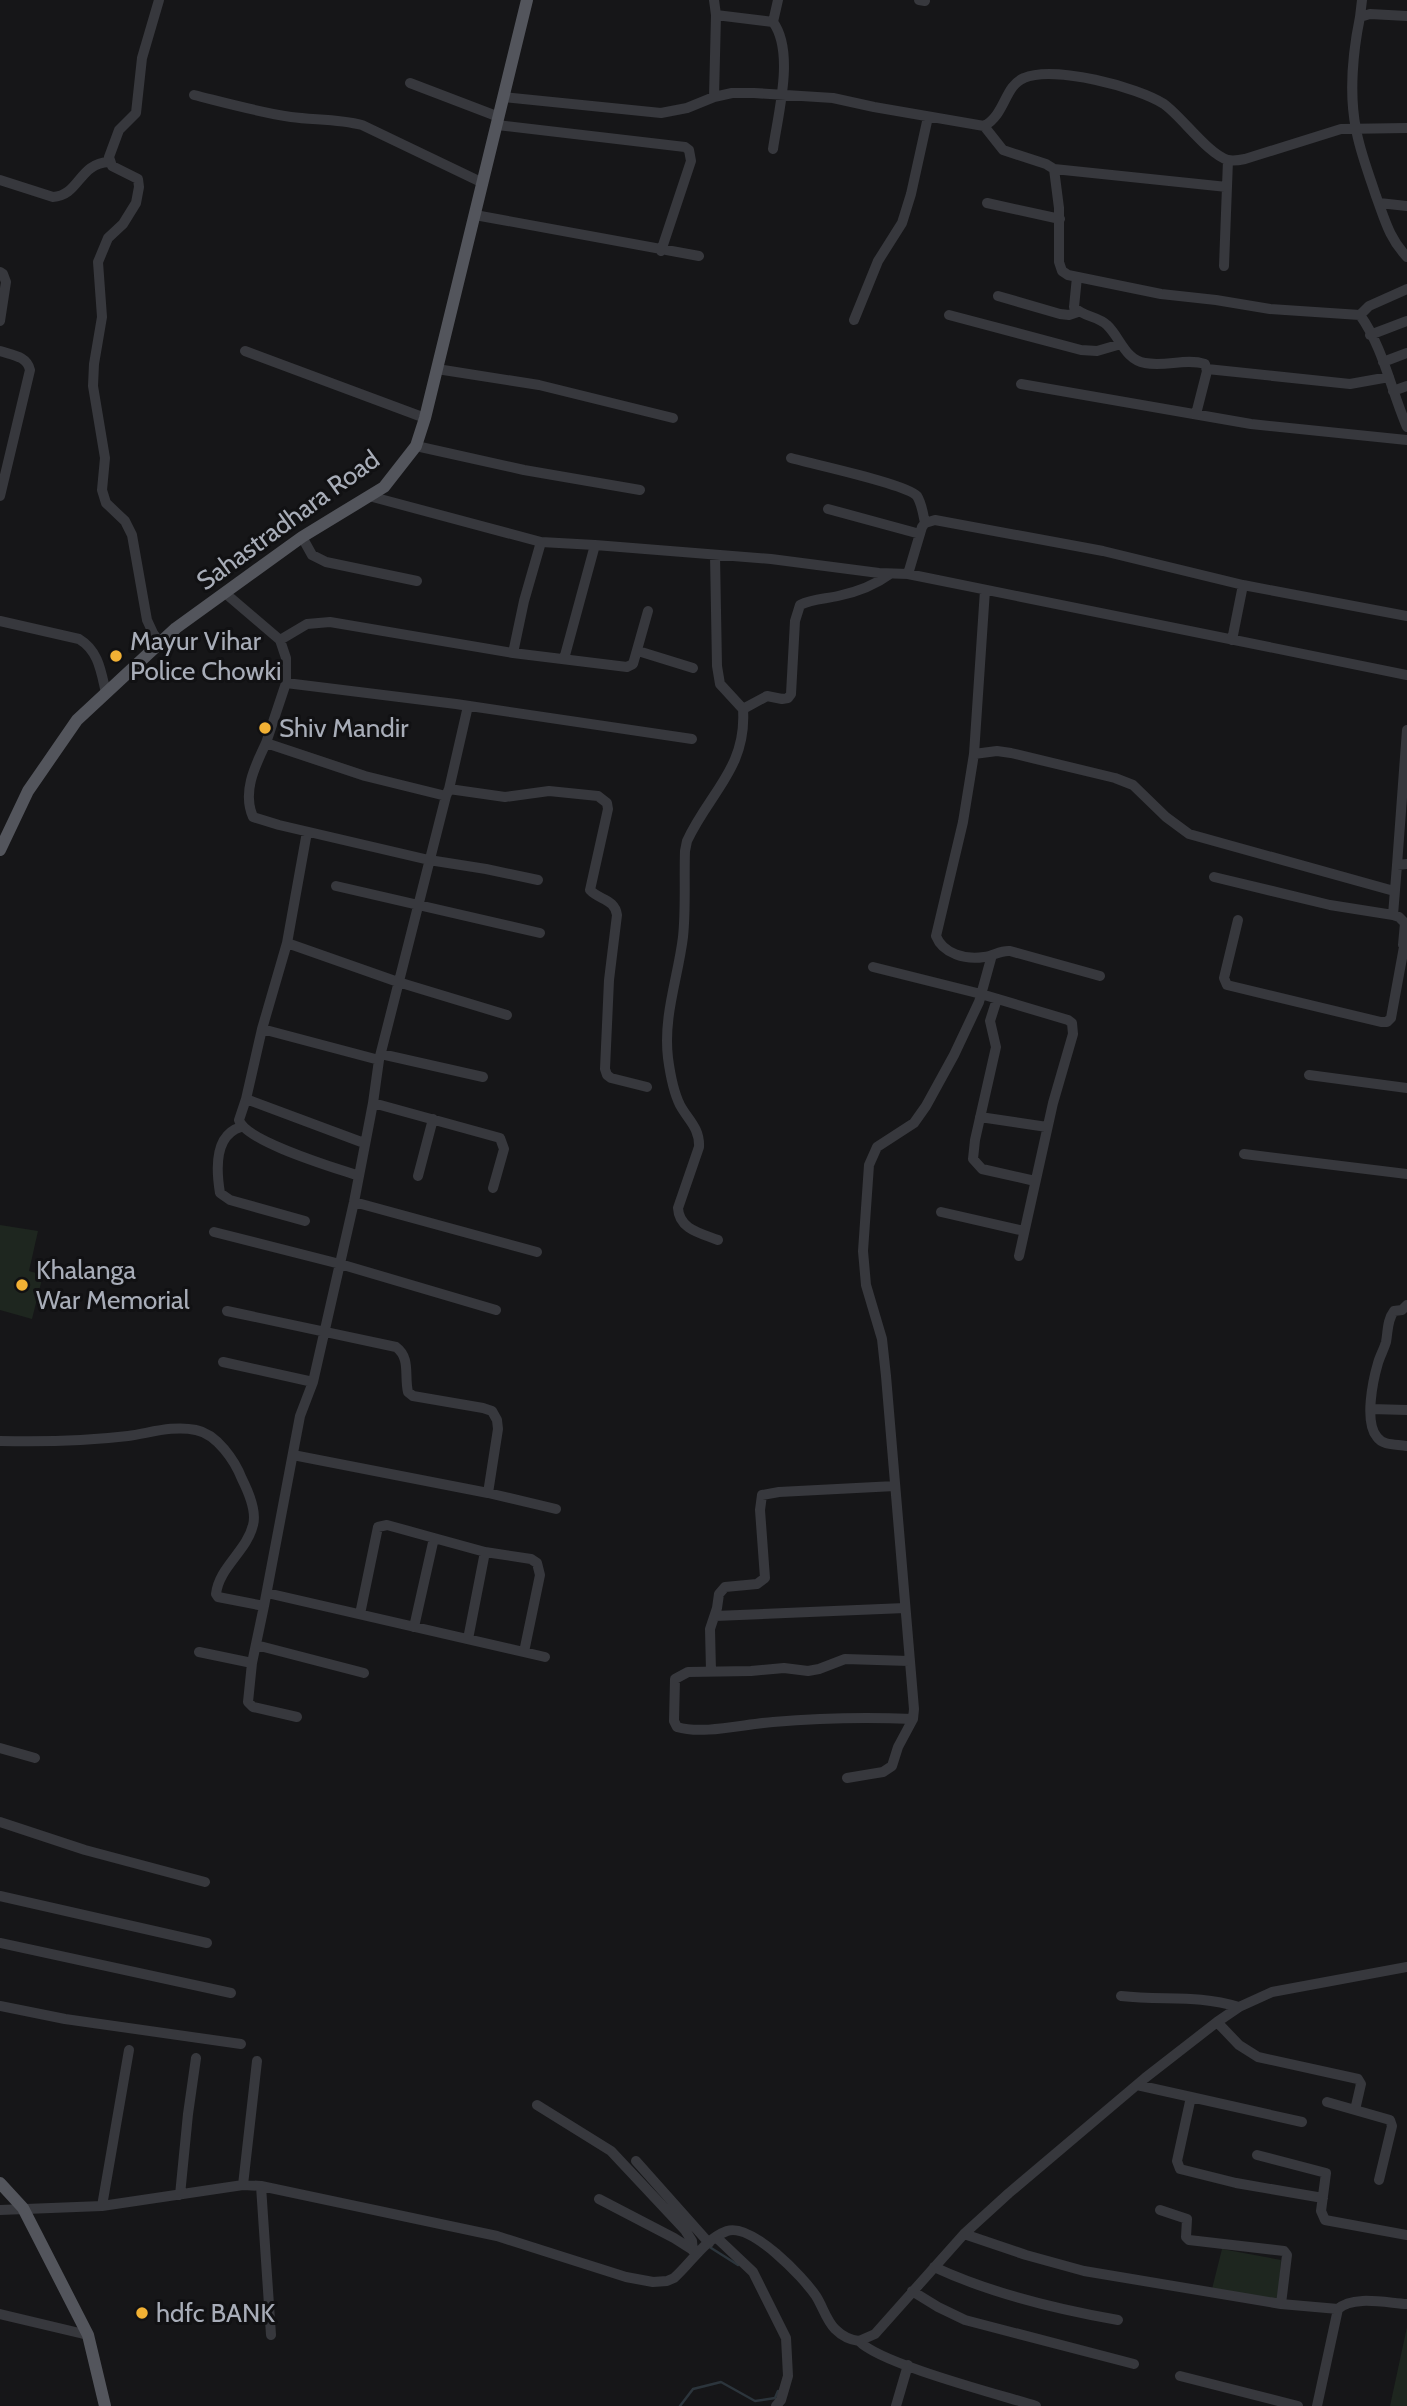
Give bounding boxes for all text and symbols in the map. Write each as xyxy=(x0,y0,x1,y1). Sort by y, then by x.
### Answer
street label: Sahastradhara Road xyxy=(190,443,386,597)
place label: Mayur Vihar Police Chowki xyxy=(130,625,282,687)
marker: Mayur Vihar Police Chowki xyxy=(108,648,124,664)
place label: Shiv Mandir xyxy=(279,712,409,744)
marker: Shiv Mandir xyxy=(257,720,273,736)
place label: Khalanga War Memorial xyxy=(36,1254,190,1316)
marker: Khalanga War Memorial xyxy=(14,1277,30,1293)
place label: hdfc BANK xyxy=(156,2297,275,2329)
marker: hdfc BANK xyxy=(134,2305,150,2321)

